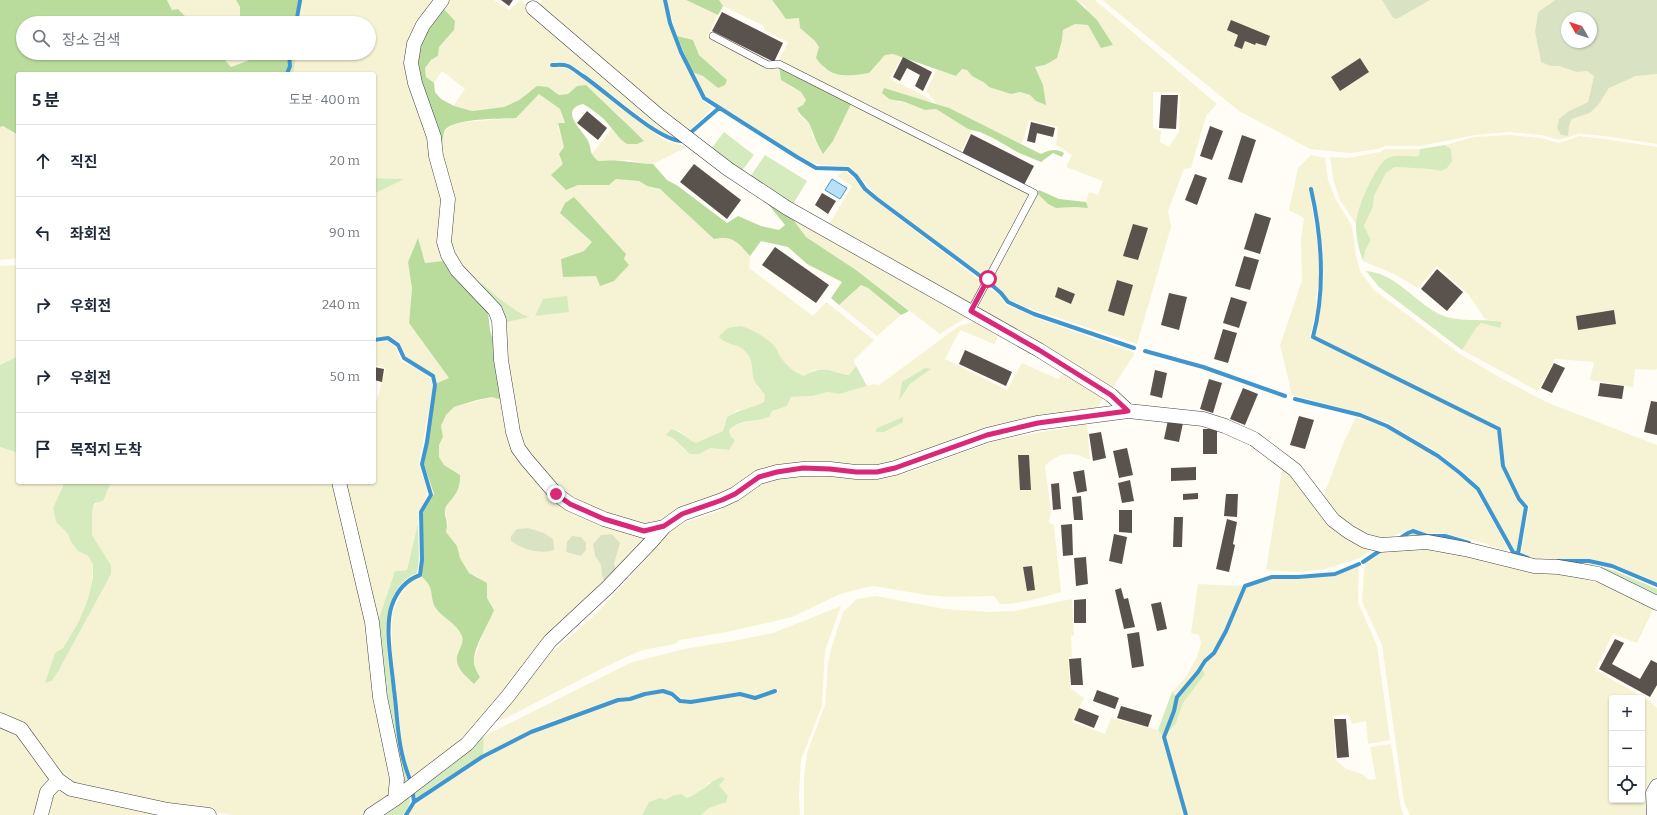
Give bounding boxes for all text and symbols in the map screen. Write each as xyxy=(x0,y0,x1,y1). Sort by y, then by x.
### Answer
north arrow xyxy=(1561,12,1597,48)
search box xyxy=(16,16,376,60)
icon: search xyxy=(30,27,52,49)
text: 장소 검색 xyxy=(62,31,120,49)
text: 5 분 xyxy=(32,90,60,111)
text: 도보 · 400 m xyxy=(289,92,360,107)
icon: ahead xyxy=(32,150,54,172)
text: 직진 xyxy=(70,153,98,171)
text: 20 m xyxy=(330,153,360,168)
icon: left xyxy=(32,222,54,244)
text: 좌회전 xyxy=(70,225,111,243)
text: 90 m xyxy=(329,225,360,240)
route start xyxy=(979,270,997,288)
icon: right xyxy=(32,294,54,316)
text: 우회전 xyxy=(70,297,111,315)
text: 240 m xyxy=(322,297,360,312)
icon: right xyxy=(32,366,54,388)
text: 우회전 xyxy=(70,369,111,387)
text: 50 m xyxy=(330,369,360,384)
icon: arrive xyxy=(32,438,54,460)
text: 목적지 도착 xyxy=(70,441,142,459)
route end xyxy=(547,485,565,503)
map controls xyxy=(1609,695,1645,803)
button: + xyxy=(1609,695,1645,731)
button: − xyxy=(1609,731,1645,767)
button: locate xyxy=(1609,767,1645,803)

